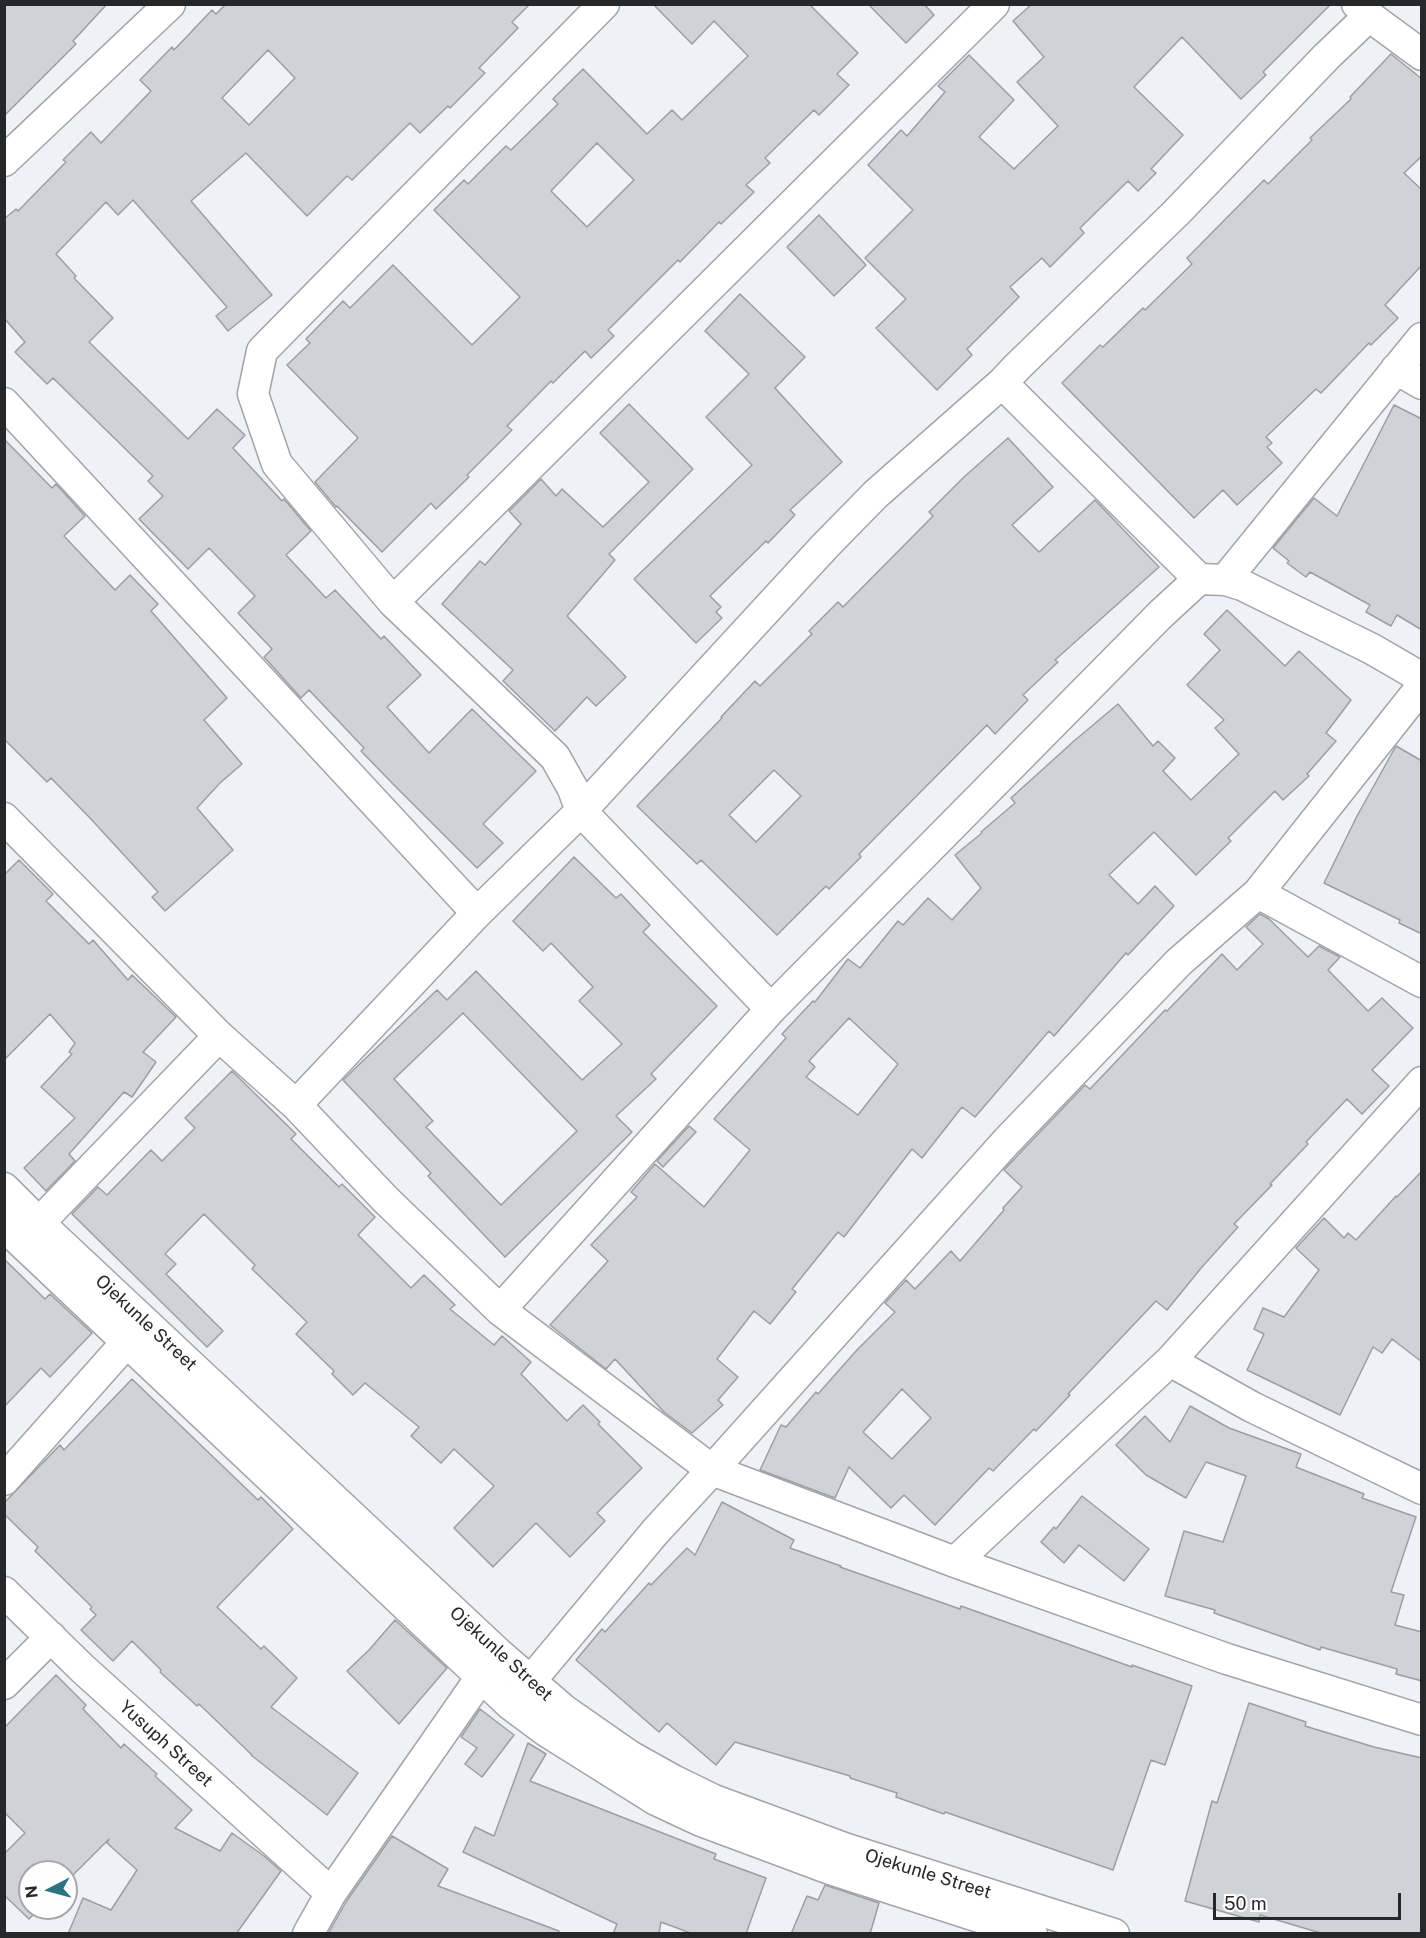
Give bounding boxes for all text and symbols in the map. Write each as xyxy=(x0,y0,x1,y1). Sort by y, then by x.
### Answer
street label: Ojekunle Street xyxy=(91,1270,201,1376)
street label: Ojekunle Street xyxy=(445,1602,557,1706)
street label: Yusuph Street xyxy=(115,1696,217,1792)
street label: Ojekunle Street xyxy=(862,1845,994,1903)
north arrow xyxy=(18,1860,78,1920)
scale bar xyxy=(1216,1881,1404,1919)
text: N xyxy=(21,1885,42,1899)
text: 50 m xyxy=(1224,1893,1267,1914)

